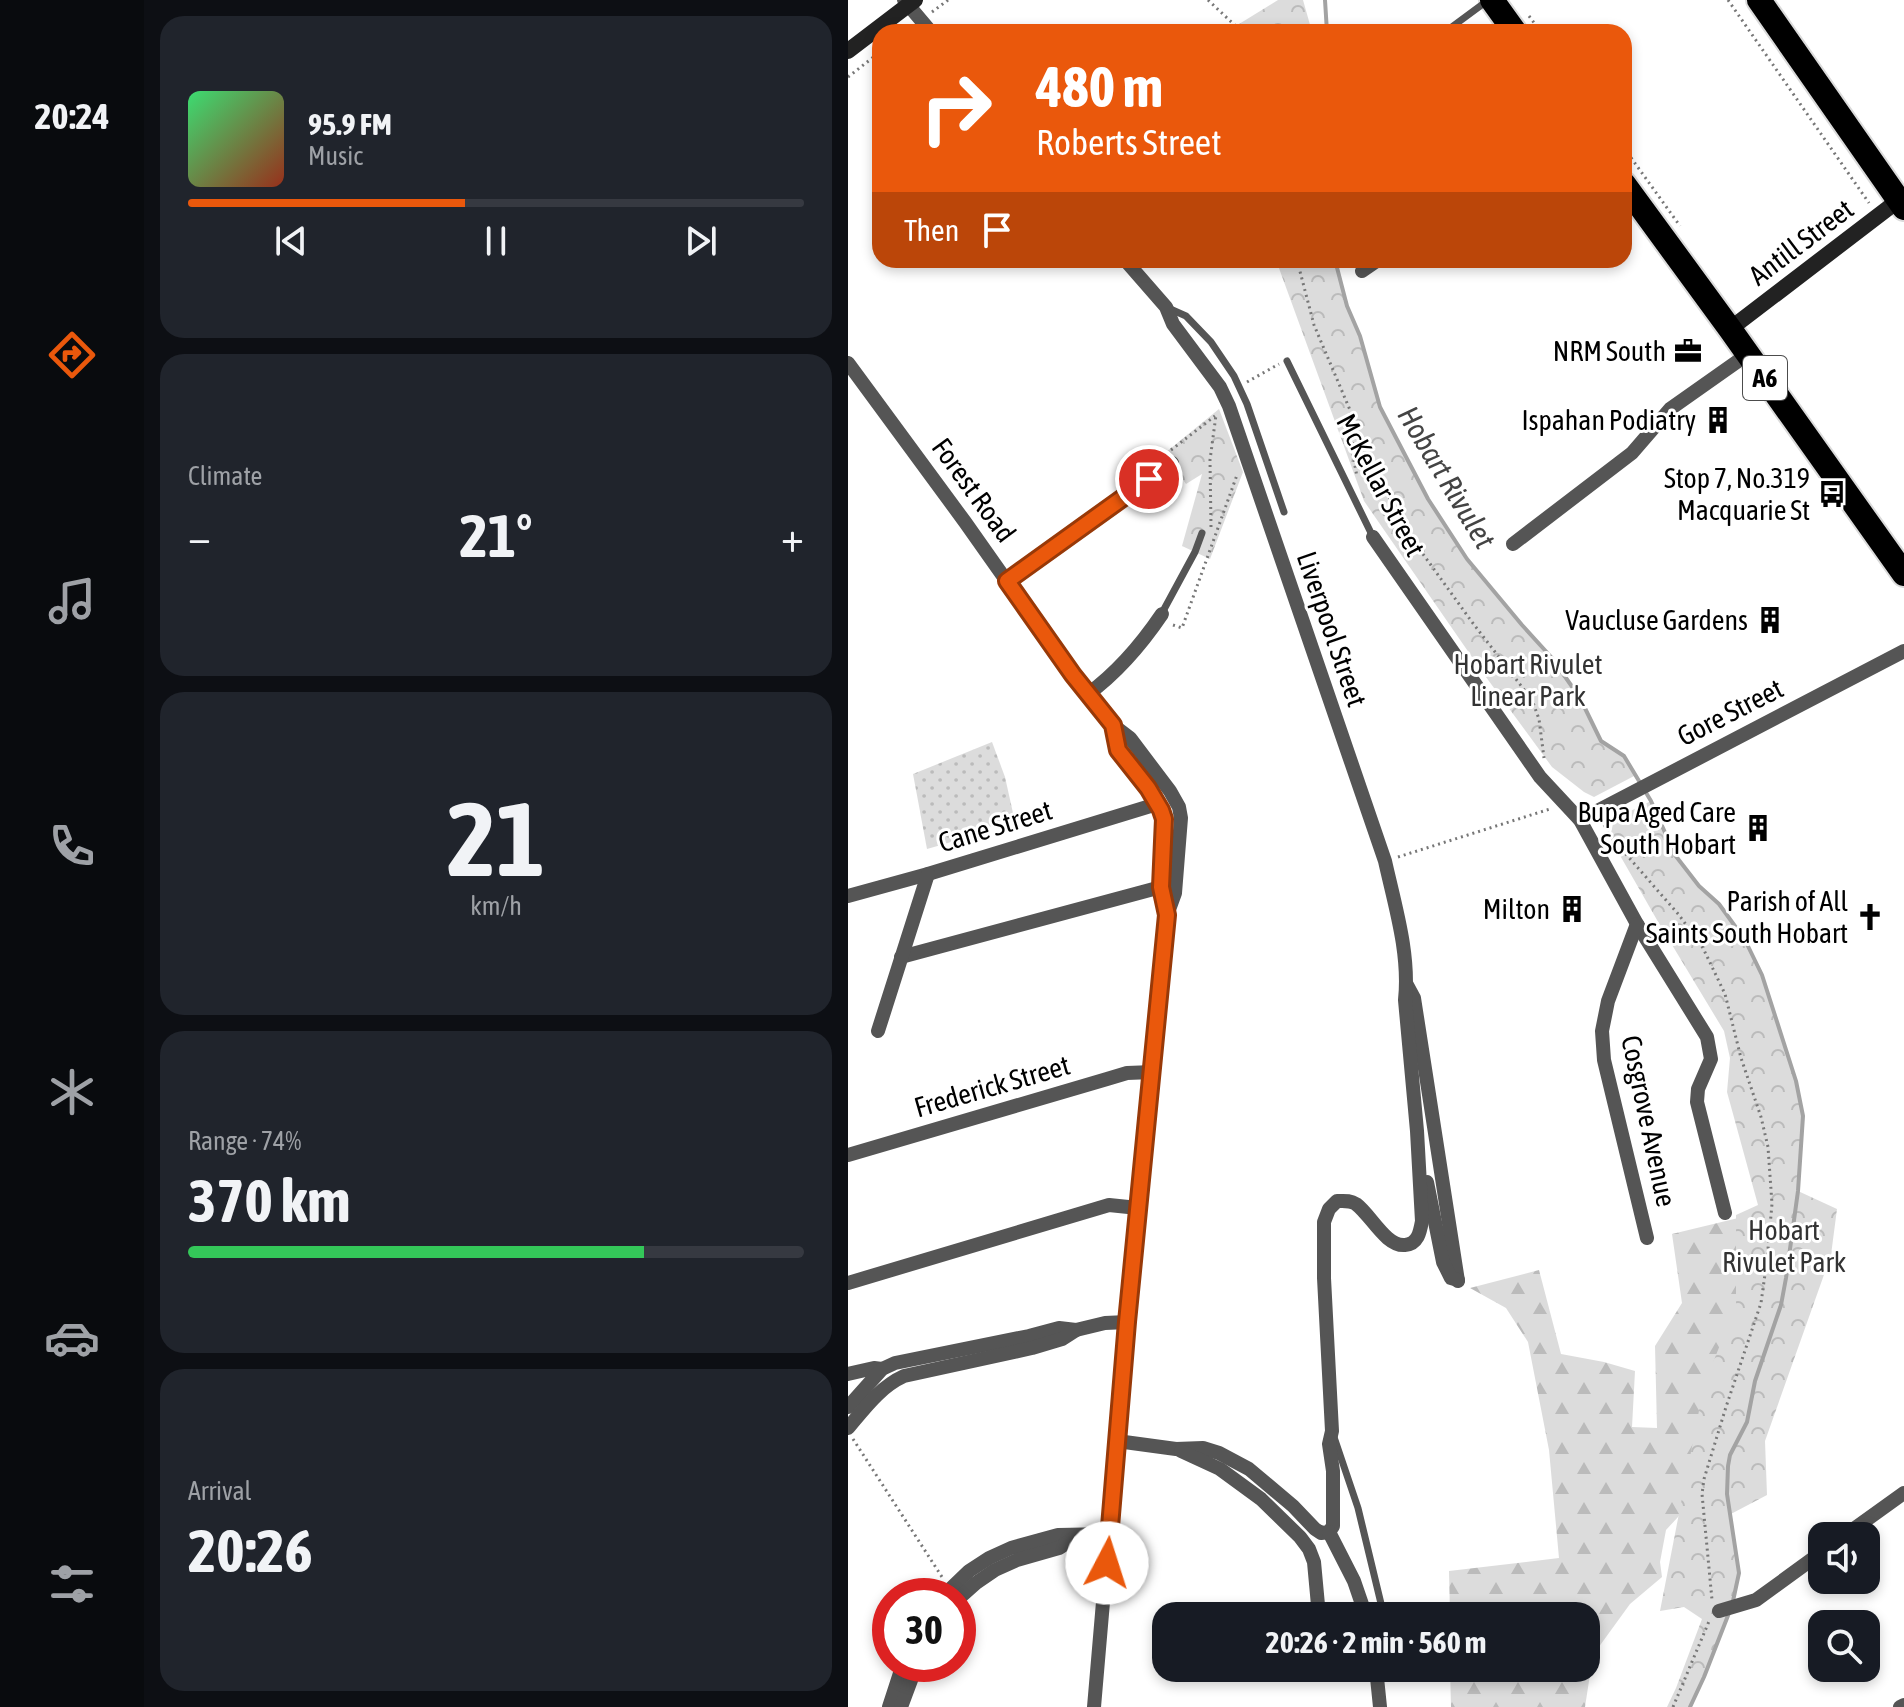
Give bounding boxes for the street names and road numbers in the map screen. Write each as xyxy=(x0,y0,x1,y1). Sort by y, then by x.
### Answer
street label: Antill Street xyxy=(1743,193,1859,291)
road number: A6 xyxy=(1743,356,1787,400)
street label: McKellar Street xyxy=(1330,408,1432,562)
street label: Forest Road xyxy=(926,432,1022,548)
street label: Liverpool Street xyxy=(1291,547,1373,711)
street label: Gore Street xyxy=(1672,672,1788,752)
street label: Cane Street xyxy=(934,794,1056,858)
street label: Cosgrove Avenue xyxy=(1615,1033,1683,1209)
street label: Frederick Street xyxy=(911,1049,1073,1123)

